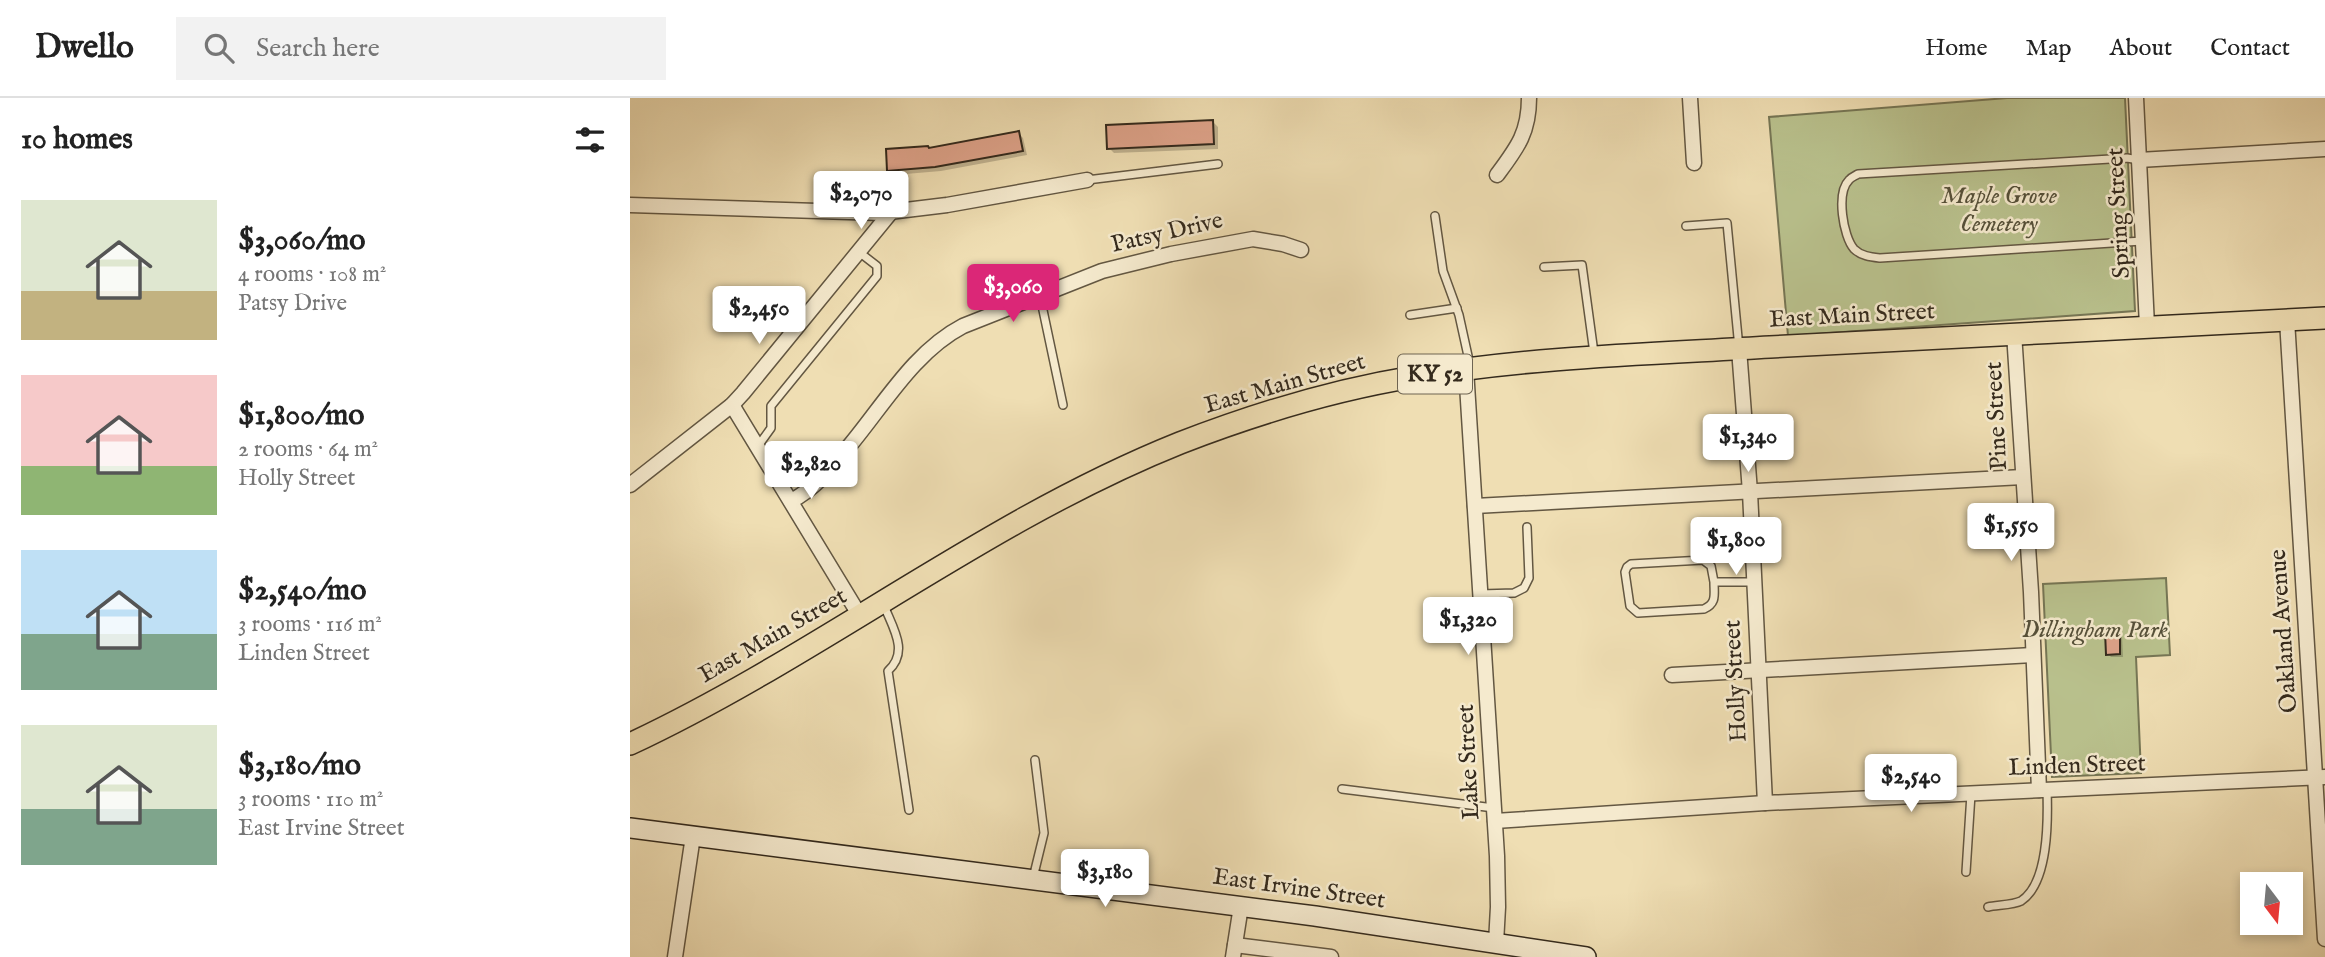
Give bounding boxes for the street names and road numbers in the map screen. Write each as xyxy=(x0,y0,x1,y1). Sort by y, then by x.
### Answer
street label: Spring Street xyxy=(2100,147,2138,279)
street label: Patsy Drive xyxy=(1108,205,1226,261)
street label: East Main Street xyxy=(1768,296,1936,336)
street label: East Main Street xyxy=(1201,346,1369,422)
road number: KY 52 xyxy=(1398,354,1472,394)
street label: Pine Street xyxy=(1979,361,2015,471)
street label: Oakland Avenue xyxy=(2263,548,2305,714)
street label: East Main Street xyxy=(693,581,853,691)
street label: Holly Street xyxy=(1717,619,1755,743)
street label: Lake Street xyxy=(1450,703,1488,821)
street label: Linden Street xyxy=(2008,748,2146,784)
street label: East Irvine Street xyxy=(1211,862,1387,916)

